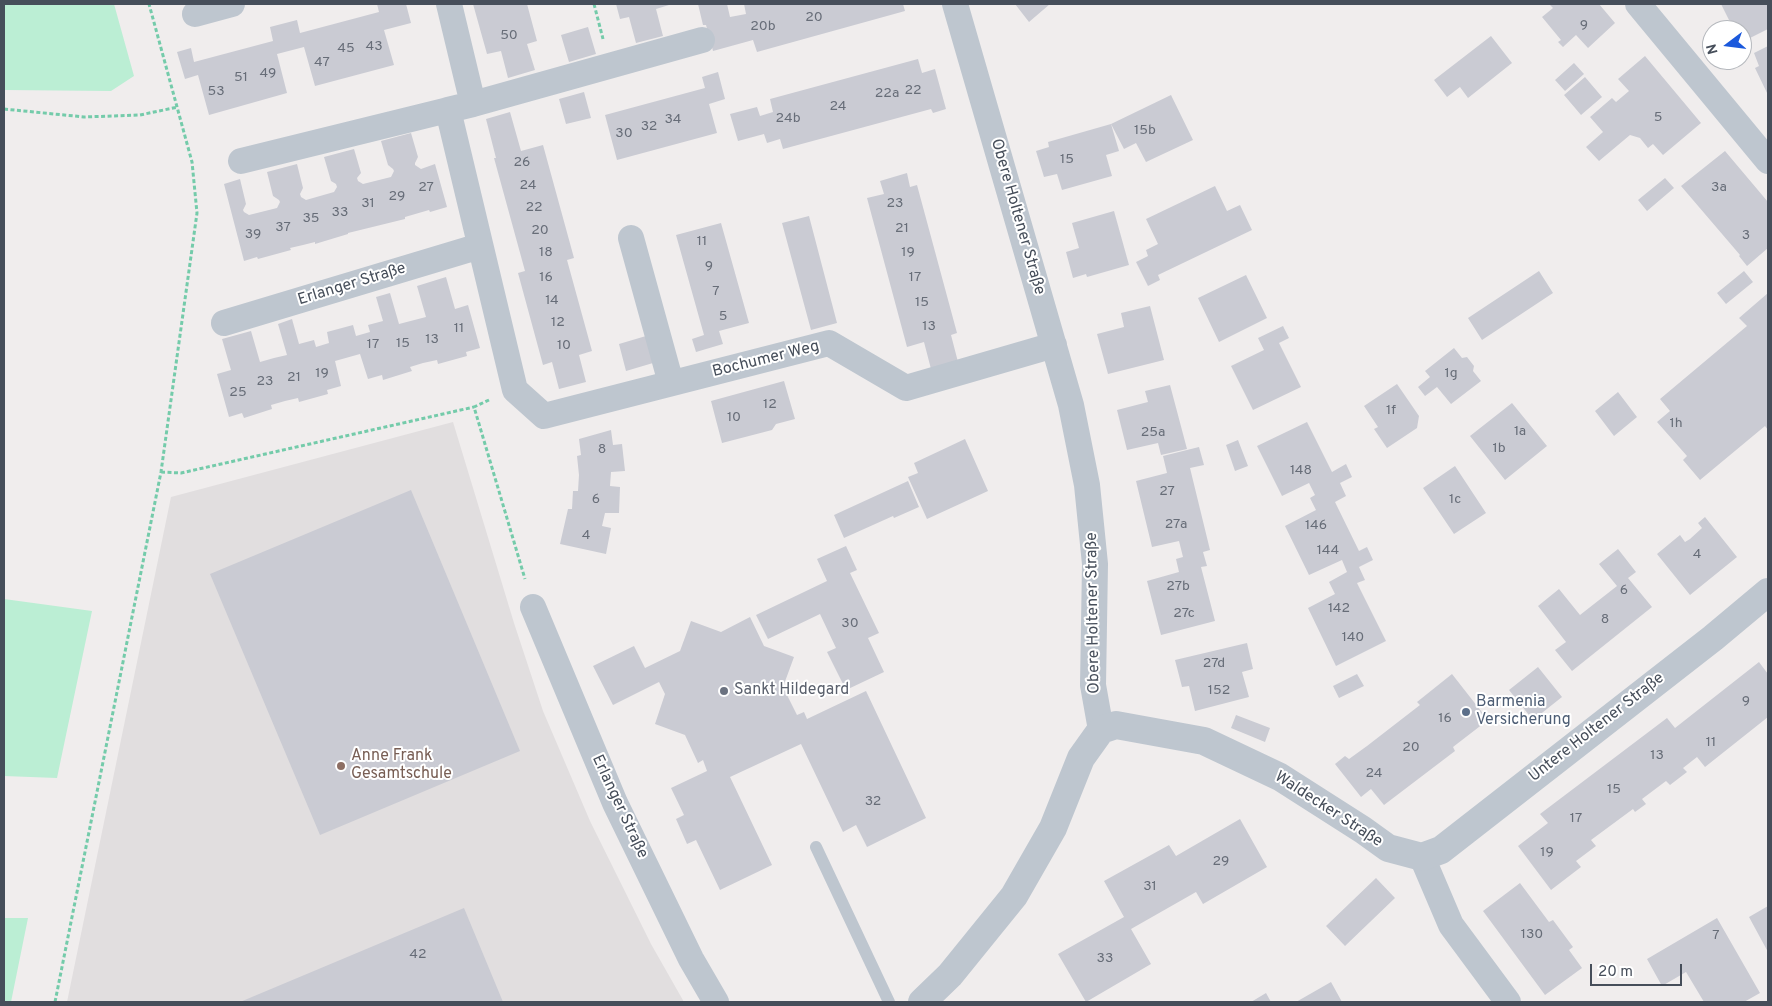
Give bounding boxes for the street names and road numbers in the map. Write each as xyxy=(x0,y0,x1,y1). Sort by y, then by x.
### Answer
street label: Obere Holtener Straße xyxy=(986,137,1048,297)
street label: Erlanger Straße xyxy=(296,259,408,311)
street label: Bochumer Weg xyxy=(711,337,821,383)
street label: Obere Holtener Straße xyxy=(1083,532,1105,694)
street label: Untere Holtener Straße xyxy=(1526,669,1668,787)
street label: Erlanger Straße xyxy=(587,752,651,862)
street label: Waldecker Straße xyxy=(1270,768,1386,852)

